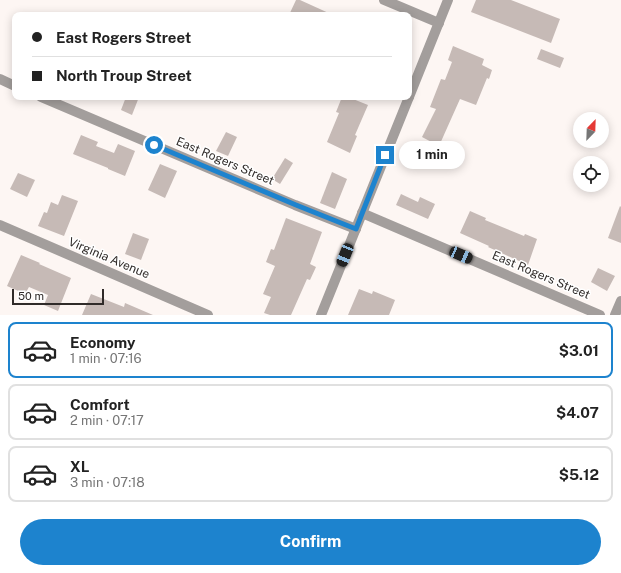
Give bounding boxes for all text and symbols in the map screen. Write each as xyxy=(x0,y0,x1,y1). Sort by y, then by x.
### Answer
text: East Rogers Street xyxy=(56,29,191,46)
text: North Troup Street xyxy=(56,67,192,84)
north arrow xyxy=(573,112,609,148)
map controls xyxy=(573,112,609,192)
street label: East Rogers Street xyxy=(174,134,276,188)
route start xyxy=(145,136,163,154)
callout: 1 min xyxy=(399,141,465,169)
route end xyxy=(376,146,394,164)
text: 1 min xyxy=(416,147,448,162)
button: locate xyxy=(573,156,609,192)
street label: Virginia Avenue xyxy=(66,235,152,281)
car xyxy=(335,242,355,268)
car xyxy=(448,245,474,265)
street label: East Rogers Street xyxy=(490,248,592,302)
scale bar xyxy=(12,287,104,306)
text: 50 m xyxy=(18,290,44,302)
icon: car xyxy=(22,332,58,368)
text: Economy xyxy=(70,334,135,351)
text: $3.01 xyxy=(559,342,599,359)
text: 1 min · 07:16 xyxy=(70,351,142,366)
icon: car xyxy=(22,394,58,430)
text: Comfort xyxy=(70,396,130,413)
text: $4.07 xyxy=(556,404,599,421)
text: 2 min · 07:17 xyxy=(70,413,144,428)
icon: car xyxy=(22,456,58,492)
text: XL xyxy=(70,458,89,475)
text: $5.12 xyxy=(559,466,599,483)
text: 3 min · 07:18 xyxy=(70,475,145,490)
button: Confirm xyxy=(20,519,601,565)

